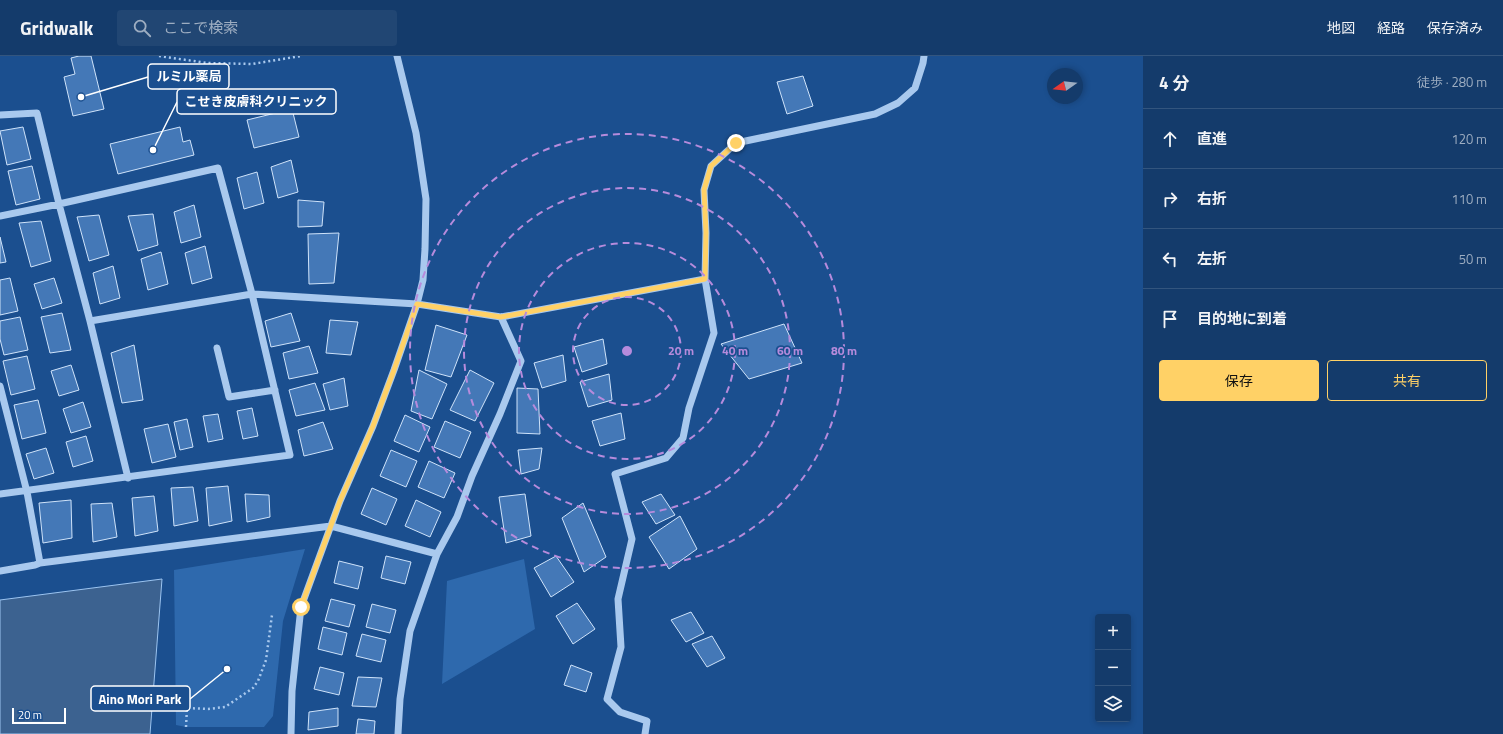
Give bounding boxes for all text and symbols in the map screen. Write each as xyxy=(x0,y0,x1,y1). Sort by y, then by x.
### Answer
search box xyxy=(117,10,397,46)
text: Gridwalk xyxy=(20,13,93,42)
text: ここで検索 xyxy=(163,16,238,39)
icon: search xyxy=(131,17,153,39)
text: 地図 xyxy=(1327,17,1355,38)
text: 経路 xyxy=(1377,17,1405,38)
text: 保存済み xyxy=(1427,17,1483,38)
callout: ルミル薬局 xyxy=(148,64,229,89)
text: ルミル薬局 xyxy=(156,66,222,86)
north arrow xyxy=(1047,68,1083,104)
text: 4 分 xyxy=(1159,70,1189,96)
text: 徒歩 · 280 m xyxy=(1417,72,1487,92)
callout: こせき皮膚科クリニック xyxy=(177,89,336,114)
text: こせき皮膚科クリニック xyxy=(184,91,328,111)
text: 直進 xyxy=(1197,127,1227,150)
icon: ahead xyxy=(1159,128,1181,150)
text: 120 m xyxy=(1451,129,1487,149)
route end xyxy=(727,134,745,152)
text: 右折 xyxy=(1197,187,1227,210)
icon: right xyxy=(1159,188,1181,210)
text: 110 m xyxy=(1451,189,1487,209)
text: 左折 xyxy=(1197,247,1227,270)
icon: left xyxy=(1159,248,1181,270)
text: 50 m xyxy=(1459,249,1487,269)
text: 目的地に到着 xyxy=(1197,307,1287,330)
icon: arrive xyxy=(1159,308,1181,330)
text: 20 m xyxy=(668,341,694,360)
text: 40 m xyxy=(722,341,748,360)
text: 60 m xyxy=(777,341,803,360)
text: 80 m xyxy=(831,341,857,360)
centre of rings xyxy=(620,344,634,358)
button: 保存 xyxy=(1159,360,1319,401)
button: 共有 xyxy=(1327,360,1487,401)
route start xyxy=(292,598,310,616)
map controls xyxy=(1095,614,1131,722)
button: + xyxy=(1095,614,1131,650)
button: − xyxy=(1095,650,1131,686)
callout: Aino Mori Park xyxy=(91,686,190,711)
button: layers xyxy=(1095,686,1131,722)
text: Aino Mori Park xyxy=(99,689,182,709)
scale bar xyxy=(12,706,66,725)
text: 20 m xyxy=(18,707,42,723)

